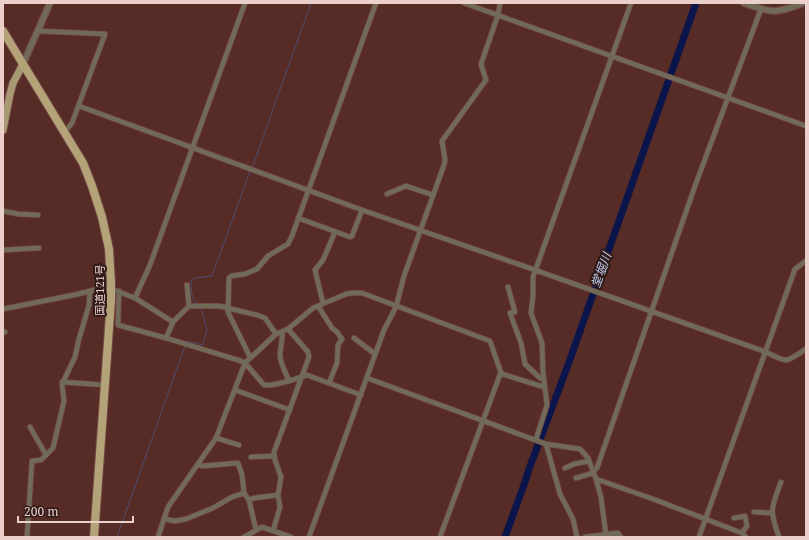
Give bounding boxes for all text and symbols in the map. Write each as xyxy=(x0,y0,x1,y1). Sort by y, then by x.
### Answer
water label: 堂堀川 xyxy=(587,248,616,290)
street label: 国道121号 xyxy=(92,264,107,316)
scale bar xyxy=(18,498,133,524)
text: 200 m xyxy=(24,503,59,520)

